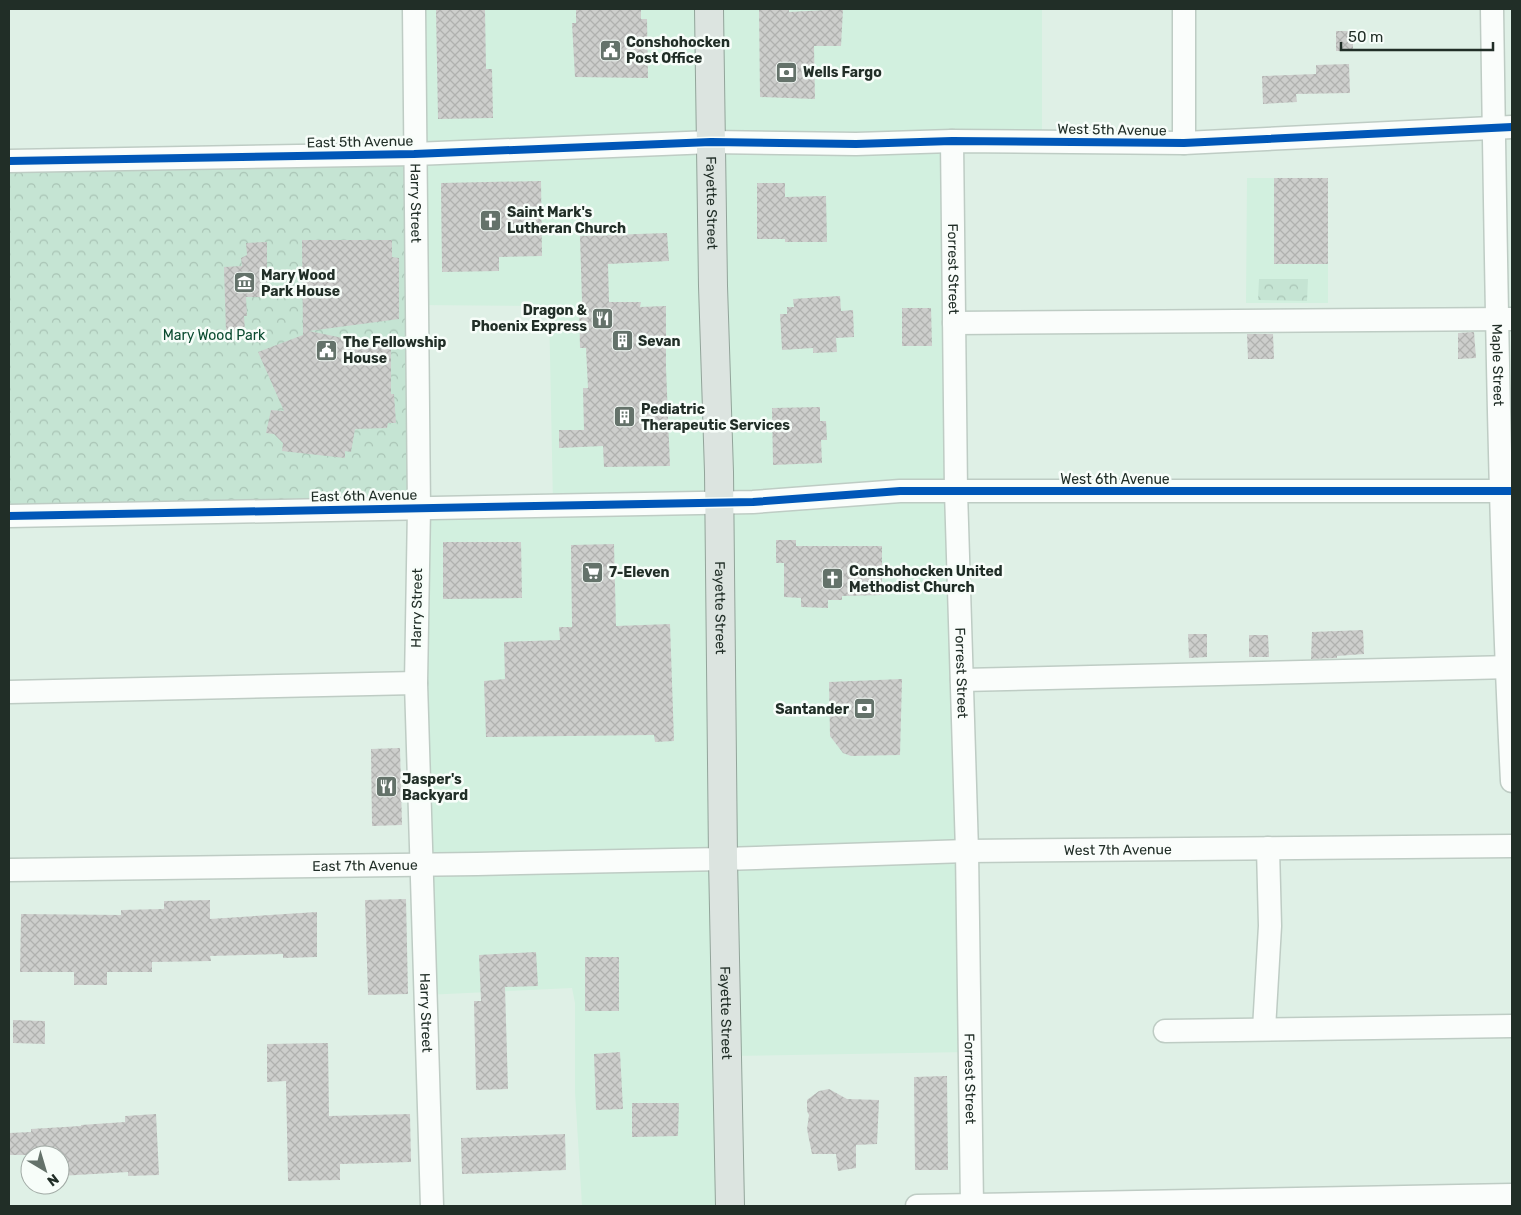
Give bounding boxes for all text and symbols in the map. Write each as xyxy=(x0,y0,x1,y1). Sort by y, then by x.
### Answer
scale bar xyxy=(1341,20,1494,52)
text: 50 m xyxy=(1348,28,1383,46)
place label: Conshohocken Post Office xyxy=(626,34,730,67)
public building icon: Conshohocken Post Office xyxy=(598,38,622,62)
bank icon: Wells Fargo xyxy=(775,60,799,84)
place label: Wells Fargo xyxy=(803,64,882,81)
street label: West 5th Avenue xyxy=(1057,121,1167,139)
street label: East 5th Avenue xyxy=(307,133,414,151)
street label: Fayette Street xyxy=(703,156,721,250)
street label: Harry Street xyxy=(407,163,425,243)
place label: Saint Mark's Lutheran Church xyxy=(507,204,626,237)
church icon: Saint Mark's Lutheran Church xyxy=(479,208,503,232)
street label: Forrest Street xyxy=(944,223,962,315)
place label: Mary Wood Park House xyxy=(261,267,340,300)
museum icon: Mary Wood Park House xyxy=(233,271,257,295)
place label: Dragon & Phoenix Express xyxy=(471,302,588,335)
restaurant icon: Dragon & Phoenix Express xyxy=(591,306,615,330)
street label: Maple Street xyxy=(1489,324,1507,407)
park label: Mary Wood Park xyxy=(163,327,266,344)
building icon: Sevan xyxy=(610,329,634,353)
place label: Sevan xyxy=(638,333,681,350)
place label: The Fellowship House xyxy=(343,334,447,367)
public building icon: The Fellowship House xyxy=(315,338,339,362)
place label: Pediatric Therapeutic Services xyxy=(641,401,790,434)
building icon: Pediatric Therapeutic Services xyxy=(613,405,637,429)
street label: West 6th Avenue xyxy=(1060,471,1170,488)
street label: East 6th Avenue xyxy=(310,487,418,505)
supermarket icon: 7-Eleven xyxy=(581,560,605,584)
street label: Fayette Street xyxy=(711,561,729,655)
place label: Conshohocken United Methodist Church xyxy=(849,563,1003,596)
place label: 7-Eleven xyxy=(609,564,670,581)
church icon: Conshohocken United Methodist Church xyxy=(821,567,845,591)
street label: Harry Street xyxy=(408,568,426,648)
street label: Forrest Street xyxy=(952,627,971,719)
bank icon: Santander xyxy=(853,697,877,721)
place label: Santander xyxy=(775,701,850,718)
place label: Jasper's Backyard xyxy=(402,771,468,804)
restaurant icon: Jasper's Backyard xyxy=(374,775,398,799)
street label: West 7th Avenue xyxy=(1064,841,1172,859)
street label: East 7th Avenue xyxy=(312,856,418,875)
street label: Fayette Street xyxy=(717,966,736,1060)
street label: Harry Street xyxy=(416,973,436,1053)
street label: Forrest Street xyxy=(961,1033,979,1125)
north arrow xyxy=(20,1145,70,1195)
text: N xyxy=(43,1170,62,1190)

